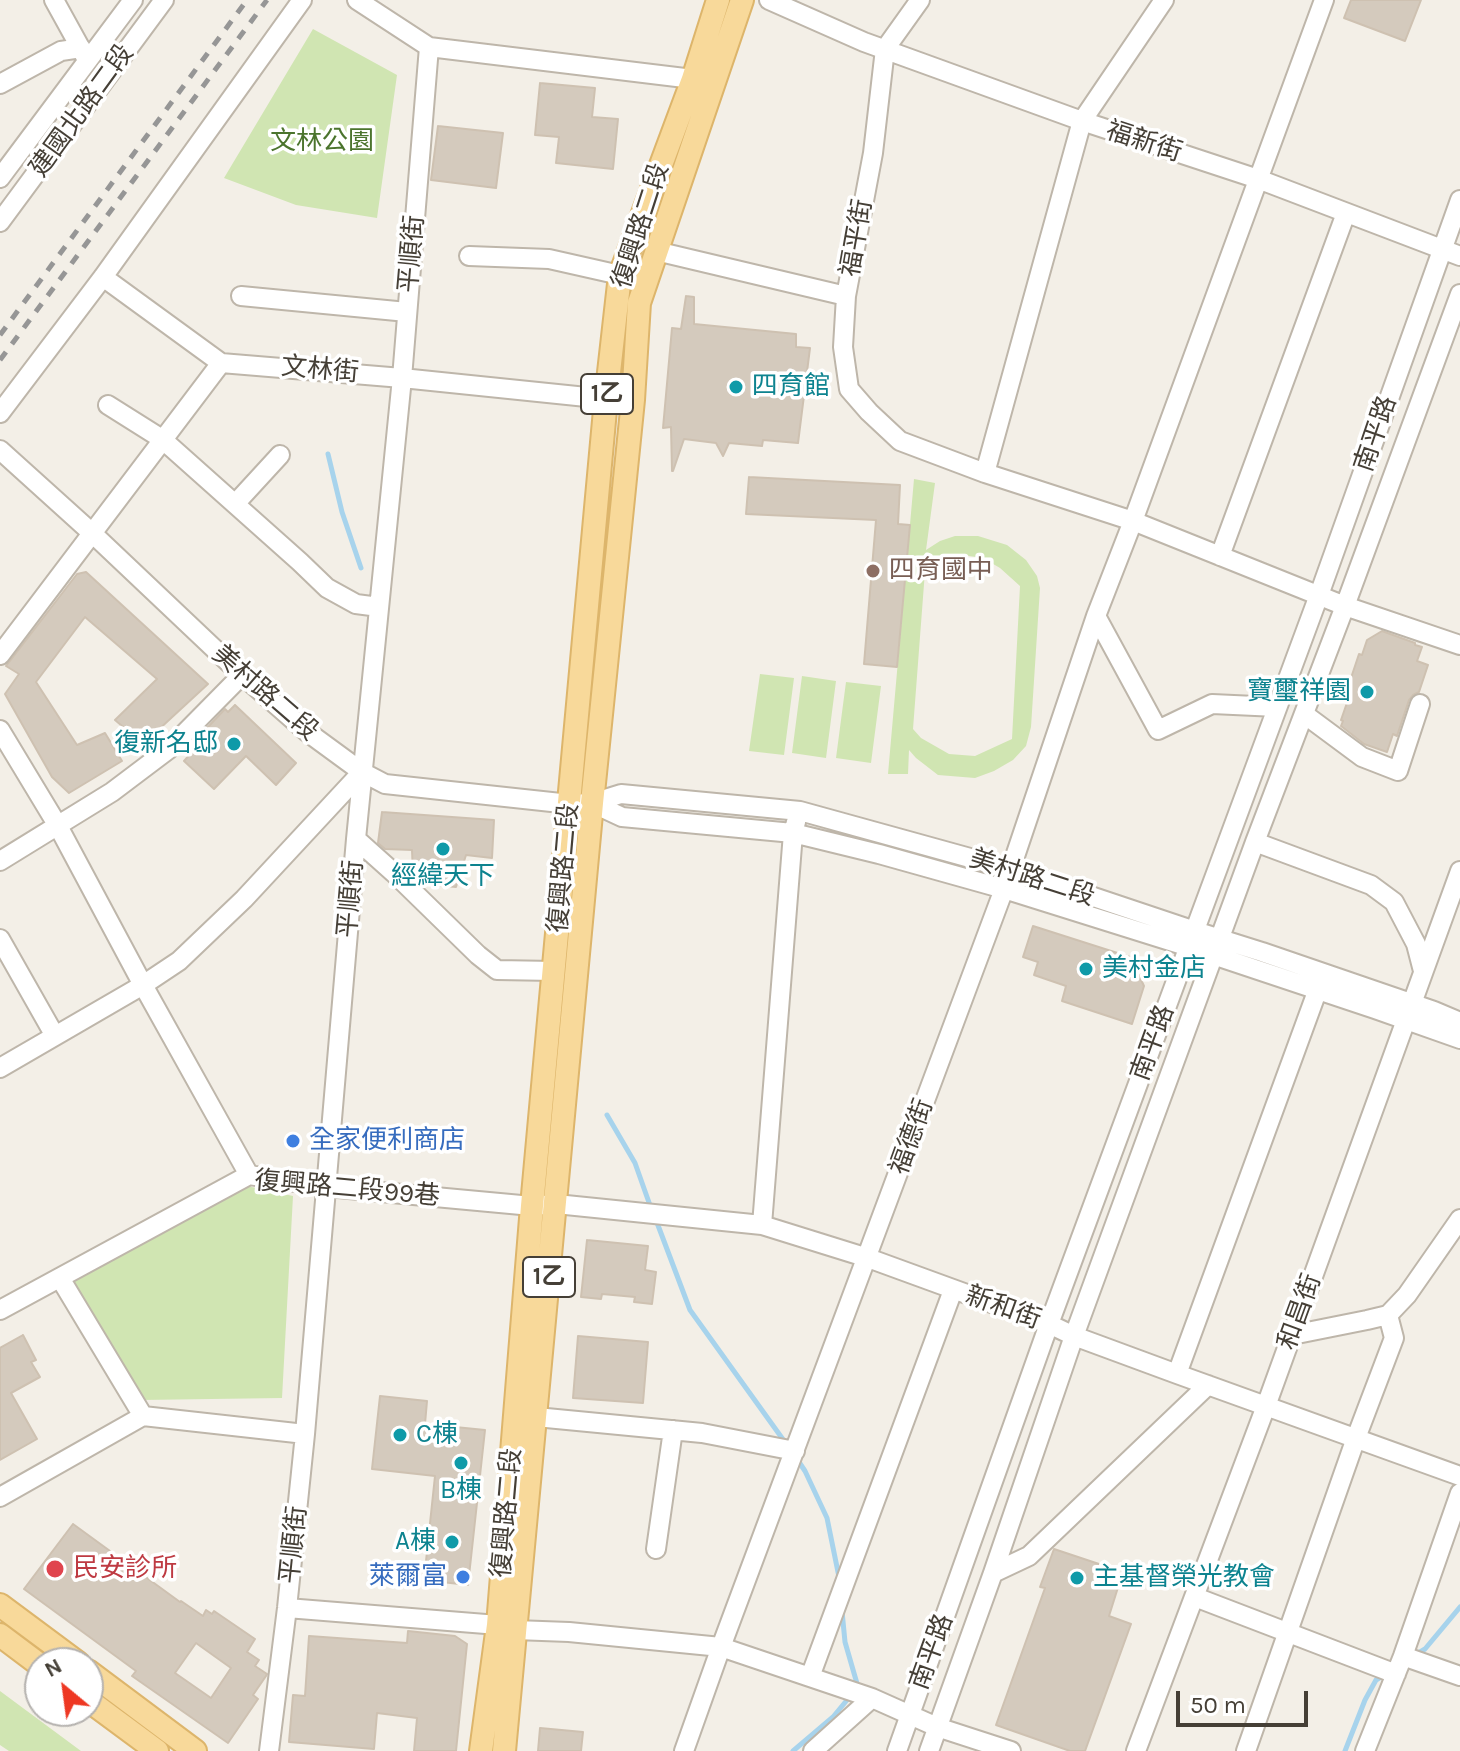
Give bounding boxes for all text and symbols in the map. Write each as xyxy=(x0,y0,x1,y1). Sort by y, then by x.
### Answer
street label: 建國北路二段 xyxy=(24,39,140,183)
street label: 福新街 xyxy=(1102,115,1186,169)
park label: 文林公園 xyxy=(270,126,374,158)
street label: 復興路二段 xyxy=(606,159,676,293)
street label: 福平街 xyxy=(835,197,879,279)
street label: 平順街 xyxy=(393,214,431,294)
street label: 文林街 xyxy=(280,351,360,389)
place label: 四育館 xyxy=(752,371,830,403)
road number: 1乙 xyxy=(581,374,633,414)
marker: 四育館 xyxy=(727,378,745,396)
street label: 南平路 xyxy=(1349,392,1403,476)
place label: 四育國中 xyxy=(889,555,993,587)
marker: 四育國中 xyxy=(864,562,882,580)
street label: 美村路二段 xyxy=(206,639,324,747)
place label: 寶璽祥園 xyxy=(1247,676,1351,708)
marker: 寶璽祥園 xyxy=(1358,683,1376,701)
place label: 復新名邸 xyxy=(114,728,218,760)
marker: 復新名邸 xyxy=(225,735,243,753)
street label: 復興路二段 xyxy=(543,802,585,934)
marker: 經緯天下 xyxy=(434,840,452,858)
street label: 美村路二段 xyxy=(965,843,1099,913)
street label: 平順街 xyxy=(332,859,370,939)
place label: 經緯天下 xyxy=(391,861,495,893)
place label: 美村金店 xyxy=(1102,953,1206,985)
marker: 美村金店 xyxy=(1077,960,1095,978)
street label: 南平路 xyxy=(1125,1001,1181,1085)
street label: 福德街 xyxy=(884,1095,940,1179)
place label: 全家便利商店 xyxy=(309,1125,465,1157)
marker: 全家便利商店 xyxy=(284,1132,302,1150)
street label: 復興路二段99巷 xyxy=(253,1165,441,1213)
road number: 1乙 xyxy=(523,1257,575,1297)
street label: 和昌街 xyxy=(1272,1270,1328,1354)
street label: 新和街 xyxy=(961,1280,1045,1336)
place label: C棟 xyxy=(416,1419,458,1451)
marker: C棟 xyxy=(391,1426,409,1444)
street label: 復興路二段 xyxy=(486,1447,528,1579)
marker: B棟 xyxy=(452,1454,470,1472)
place label: B棟 xyxy=(440,1475,482,1507)
street label: 平順街 xyxy=(274,1505,314,1585)
place label: A棟 xyxy=(395,1526,436,1558)
marker: A棟 xyxy=(443,1533,461,1551)
place label: 民安診所 xyxy=(73,1553,177,1585)
marker: 民安診所 xyxy=(44,1558,66,1580)
place label: 萊爾富 xyxy=(369,1561,447,1593)
place label: 主基督榮光教會 xyxy=(1093,1562,1275,1594)
marker: 萊爾富 xyxy=(454,1568,472,1586)
marker: 主基督榮光教會 xyxy=(1068,1569,1086,1587)
street label: 南平路 xyxy=(904,1610,960,1694)
north arrow xyxy=(24,1647,104,1727)
text: N xyxy=(40,1653,67,1683)
scale bar xyxy=(1180,1675,1312,1725)
text: 50 m xyxy=(1190,1691,1246,1719)

